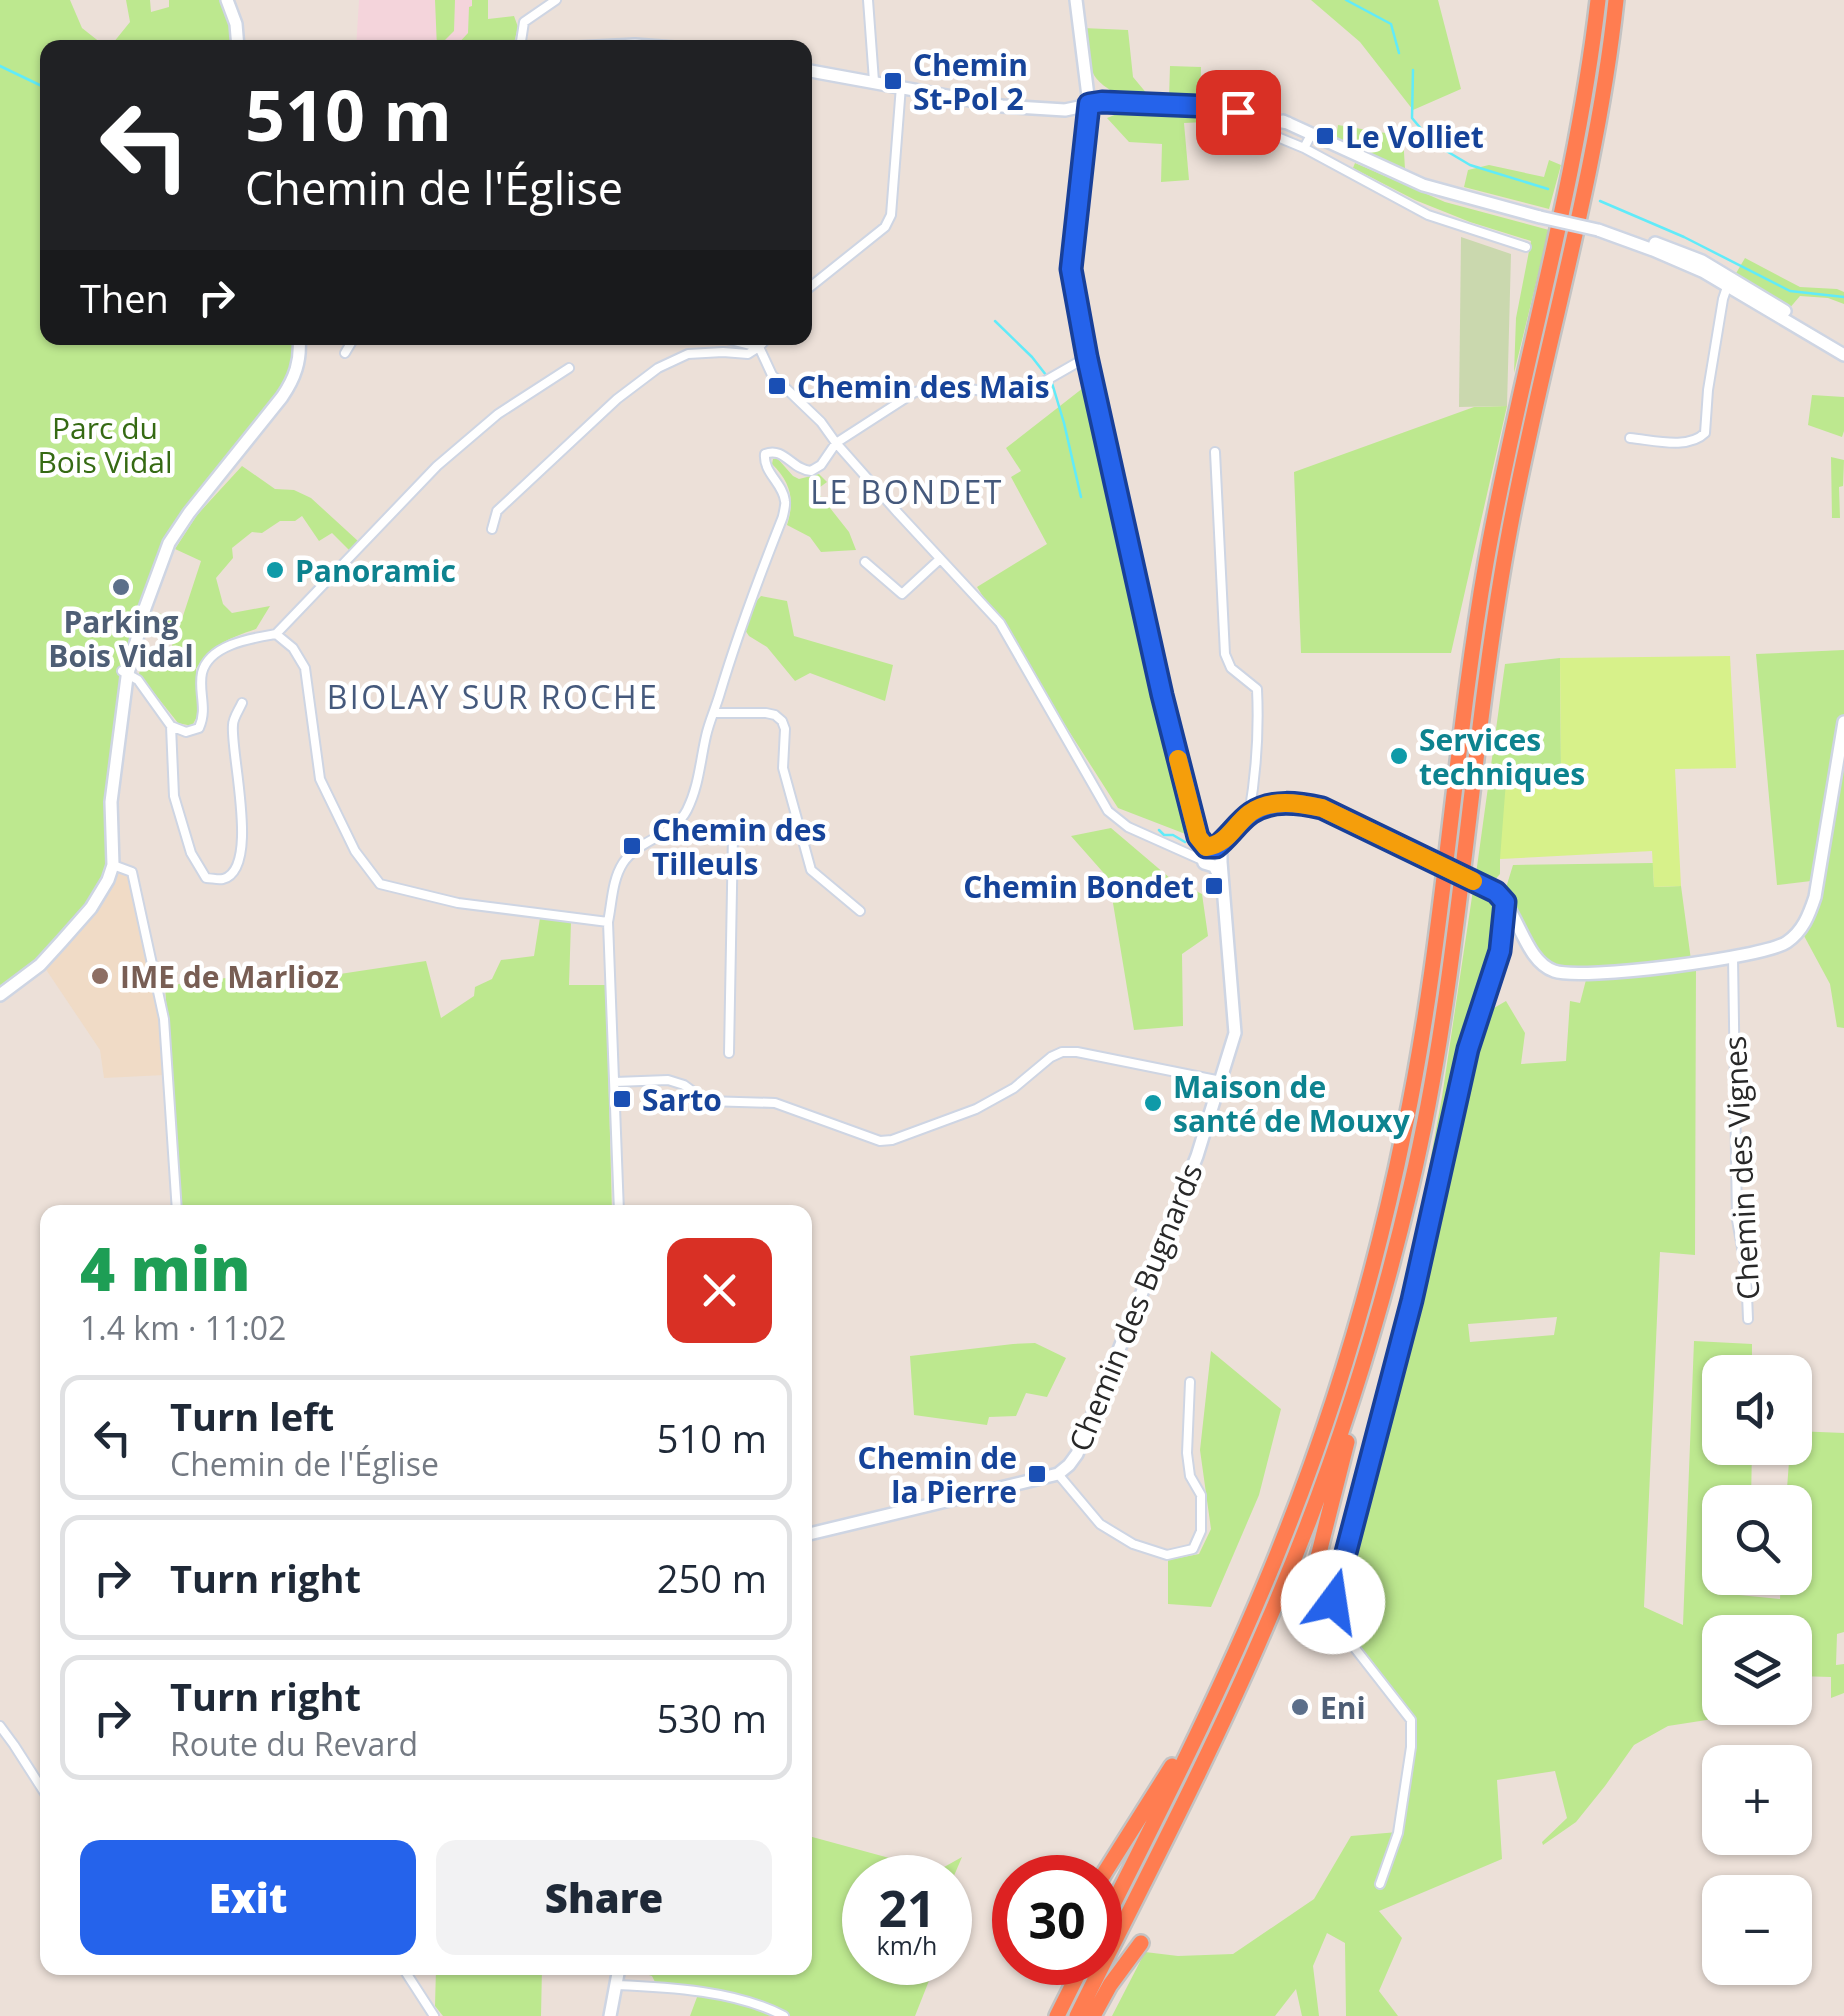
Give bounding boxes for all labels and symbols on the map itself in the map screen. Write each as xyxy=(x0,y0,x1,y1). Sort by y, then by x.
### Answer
place label: Chemin St-Pol 2 xyxy=(913,44,1028,119)
marker: Chemin St-Pol 2 xyxy=(882,70,904,92)
pin xyxy=(1196,70,1281,155)
place label: Le Volliet xyxy=(1345,116,1484,157)
marker: Le Volliet xyxy=(1314,125,1336,147)
place label: Chemin des Mais xyxy=(797,366,1050,407)
marker: Chemin des Mais xyxy=(766,375,788,397)
park label: Parc du Bois Vidal xyxy=(37,407,173,482)
district label: LE BONDET xyxy=(810,470,1004,513)
place label: Panoramic xyxy=(295,550,456,591)
marker: Panoramic xyxy=(264,559,286,581)
marker: Parking Bois Vidal xyxy=(110,576,132,598)
place label: Parking Bois Vidal xyxy=(48,601,194,676)
district label: BIOLAY SUR ROCHE xyxy=(327,675,659,718)
place label: Services techniques xyxy=(1419,719,1585,794)
marker: Services techniques xyxy=(1388,745,1410,767)
place label: Chemin des Tilleuls xyxy=(652,809,826,884)
marker: Chemin des Tilleuls xyxy=(621,835,643,857)
place label: Chemin Bondet xyxy=(963,866,1194,907)
marker: Chemin Bondet xyxy=(1203,875,1225,897)
place label: IME de Marlioz xyxy=(120,956,339,997)
marker: IME de Marlioz xyxy=(89,965,111,987)
street label: Chemin des Vignes xyxy=(1714,1035,1768,1301)
place label: Maison de santé de Mouxy xyxy=(1173,1066,1411,1141)
place label: Sarto xyxy=(642,1079,722,1120)
marker: Sarto xyxy=(611,1088,633,1110)
marker: Maison de santé de Mouxy xyxy=(1142,1092,1164,1114)
street label: Chemin des Bugnards xyxy=(1058,1157,1212,1457)
place label: Chemin de la Pierre xyxy=(858,1437,1017,1512)
marker: Chemin de la Pierre xyxy=(1026,1463,1048,1485)
position arrow xyxy=(1281,1550,1385,1654)
place label: Eni xyxy=(1320,1687,1366,1728)
marker: Eni xyxy=(1289,1696,1311,1718)
speed limit sign: 30 xyxy=(992,1855,1122,1985)

